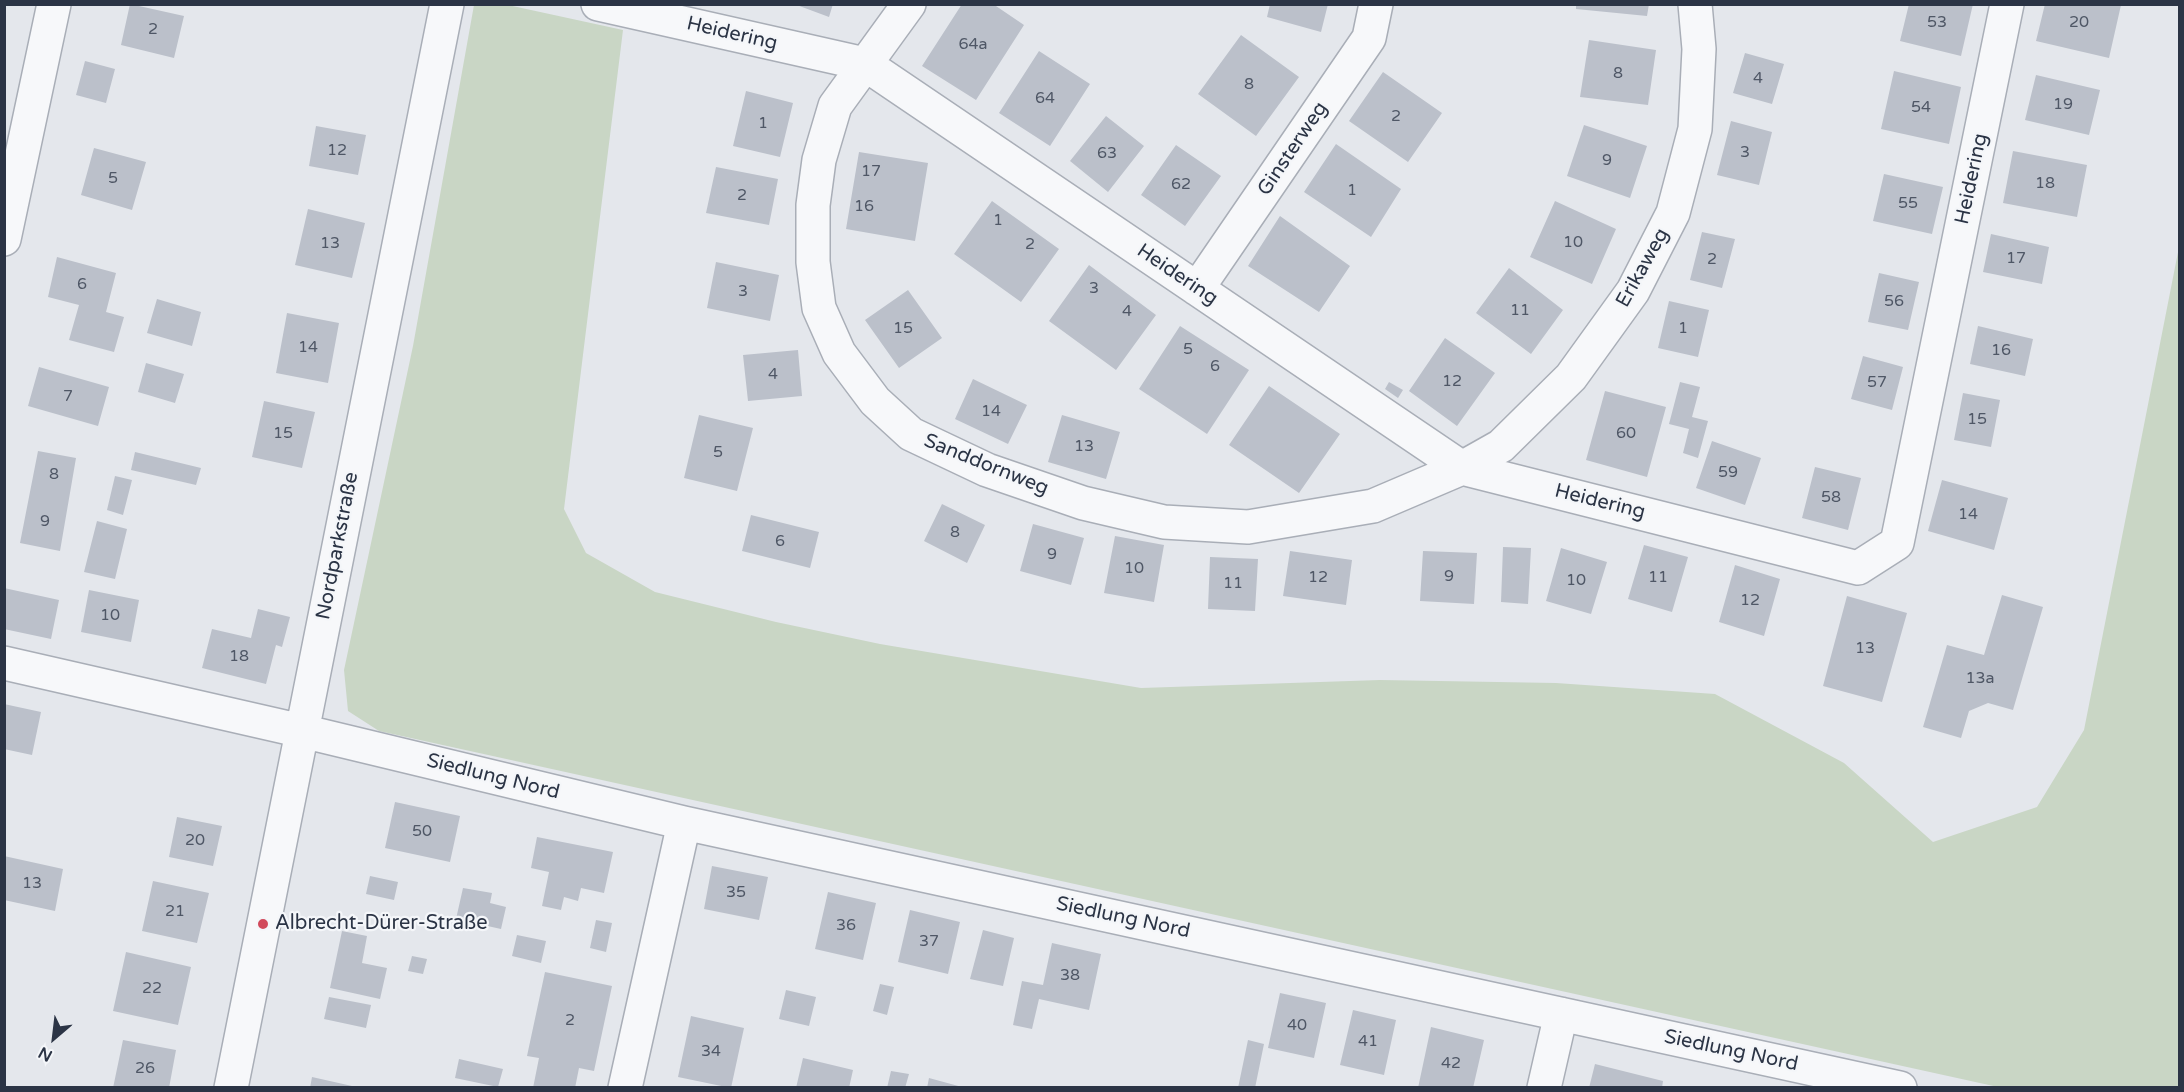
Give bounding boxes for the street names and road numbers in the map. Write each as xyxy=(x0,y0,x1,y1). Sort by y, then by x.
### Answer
street label: Heidering xyxy=(684,12,780,56)
street label: Ginsterweg xyxy=(1253,98,1333,200)
street label: Heidering xyxy=(1951,131,1993,227)
street label: Erikaweg xyxy=(1611,224,1675,312)
street label: Heidering xyxy=(1132,239,1222,311)
street label: Sanddornweg xyxy=(920,429,1052,501)
street label: Nordparkstraße xyxy=(312,470,364,622)
street label: Heidering xyxy=(1552,479,1648,525)
street label: Siedlung Nord xyxy=(424,749,562,805)
street label: Siedlung Nord xyxy=(1054,892,1192,944)
street label: Siedlung Nord xyxy=(1662,1025,1800,1077)

